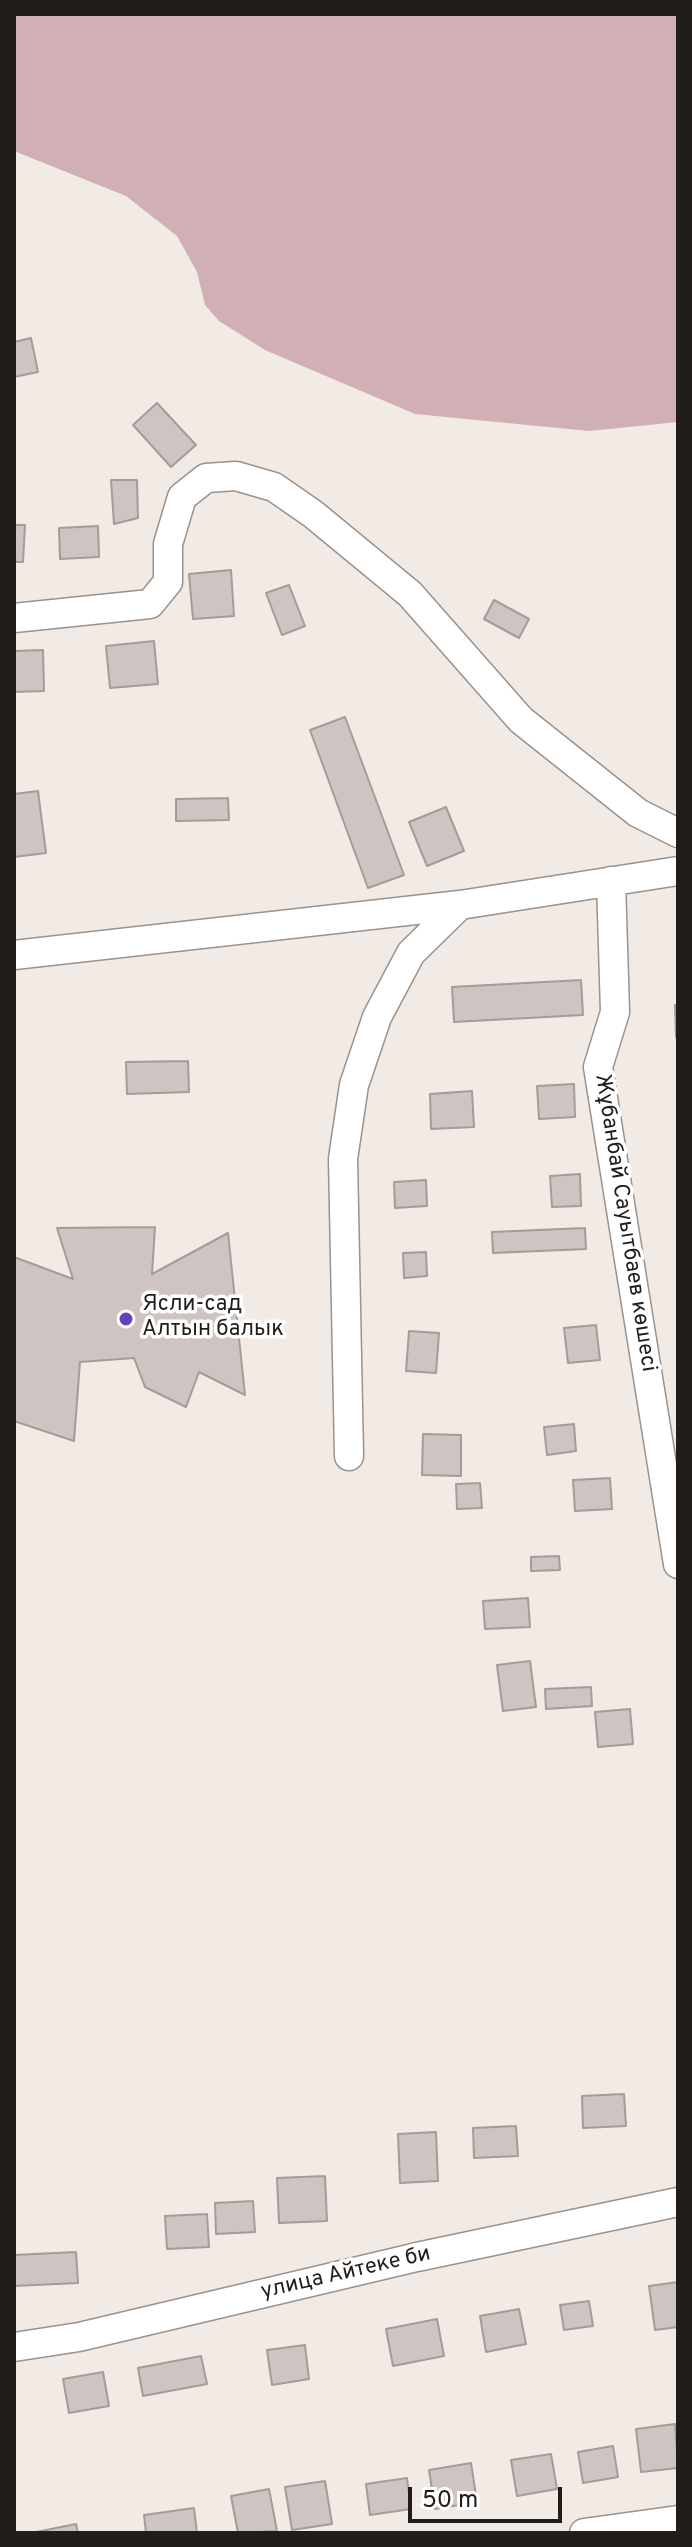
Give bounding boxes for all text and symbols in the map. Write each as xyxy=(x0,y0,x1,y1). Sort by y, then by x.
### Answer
street label: Жұбанбай Сауытбаев көшесі xyxy=(587,1072,661,1374)
place label: Ясли-сад Алтын балык xyxy=(142,1293,284,1344)
marker: Ясли-сад Алтын балык xyxy=(117,1310,135,1328)
street label: улица Айтеке би xyxy=(259,2242,433,2306)
scale bar xyxy=(412,2471,566,2521)
text: 50 m xyxy=(422,2486,478,2516)

